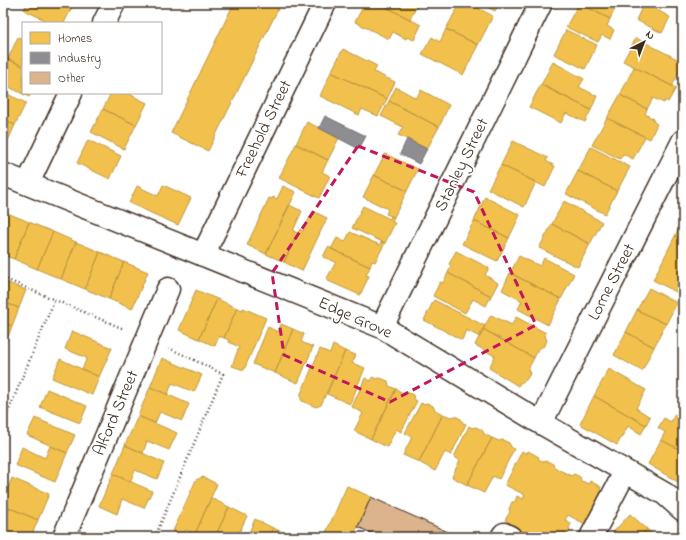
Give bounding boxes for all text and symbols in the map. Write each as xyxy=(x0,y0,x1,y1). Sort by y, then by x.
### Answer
legend xyxy=(22,22,162,94)
north arrow xyxy=(624,22,664,62)
text: N xyxy=(642,27,658,44)
text: Homes xyxy=(58,30,92,48)
text: Industry xyxy=(58,50,101,69)
text: Other xyxy=(58,70,85,88)
street label: Freehold Street xyxy=(229,76,299,183)
street label: Stanley Street xyxy=(429,114,496,216)
street label: Lorne Street xyxy=(582,239,642,325)
street label: Edge Grove xyxy=(313,291,396,347)
street label: Alford Street xyxy=(87,366,145,460)

